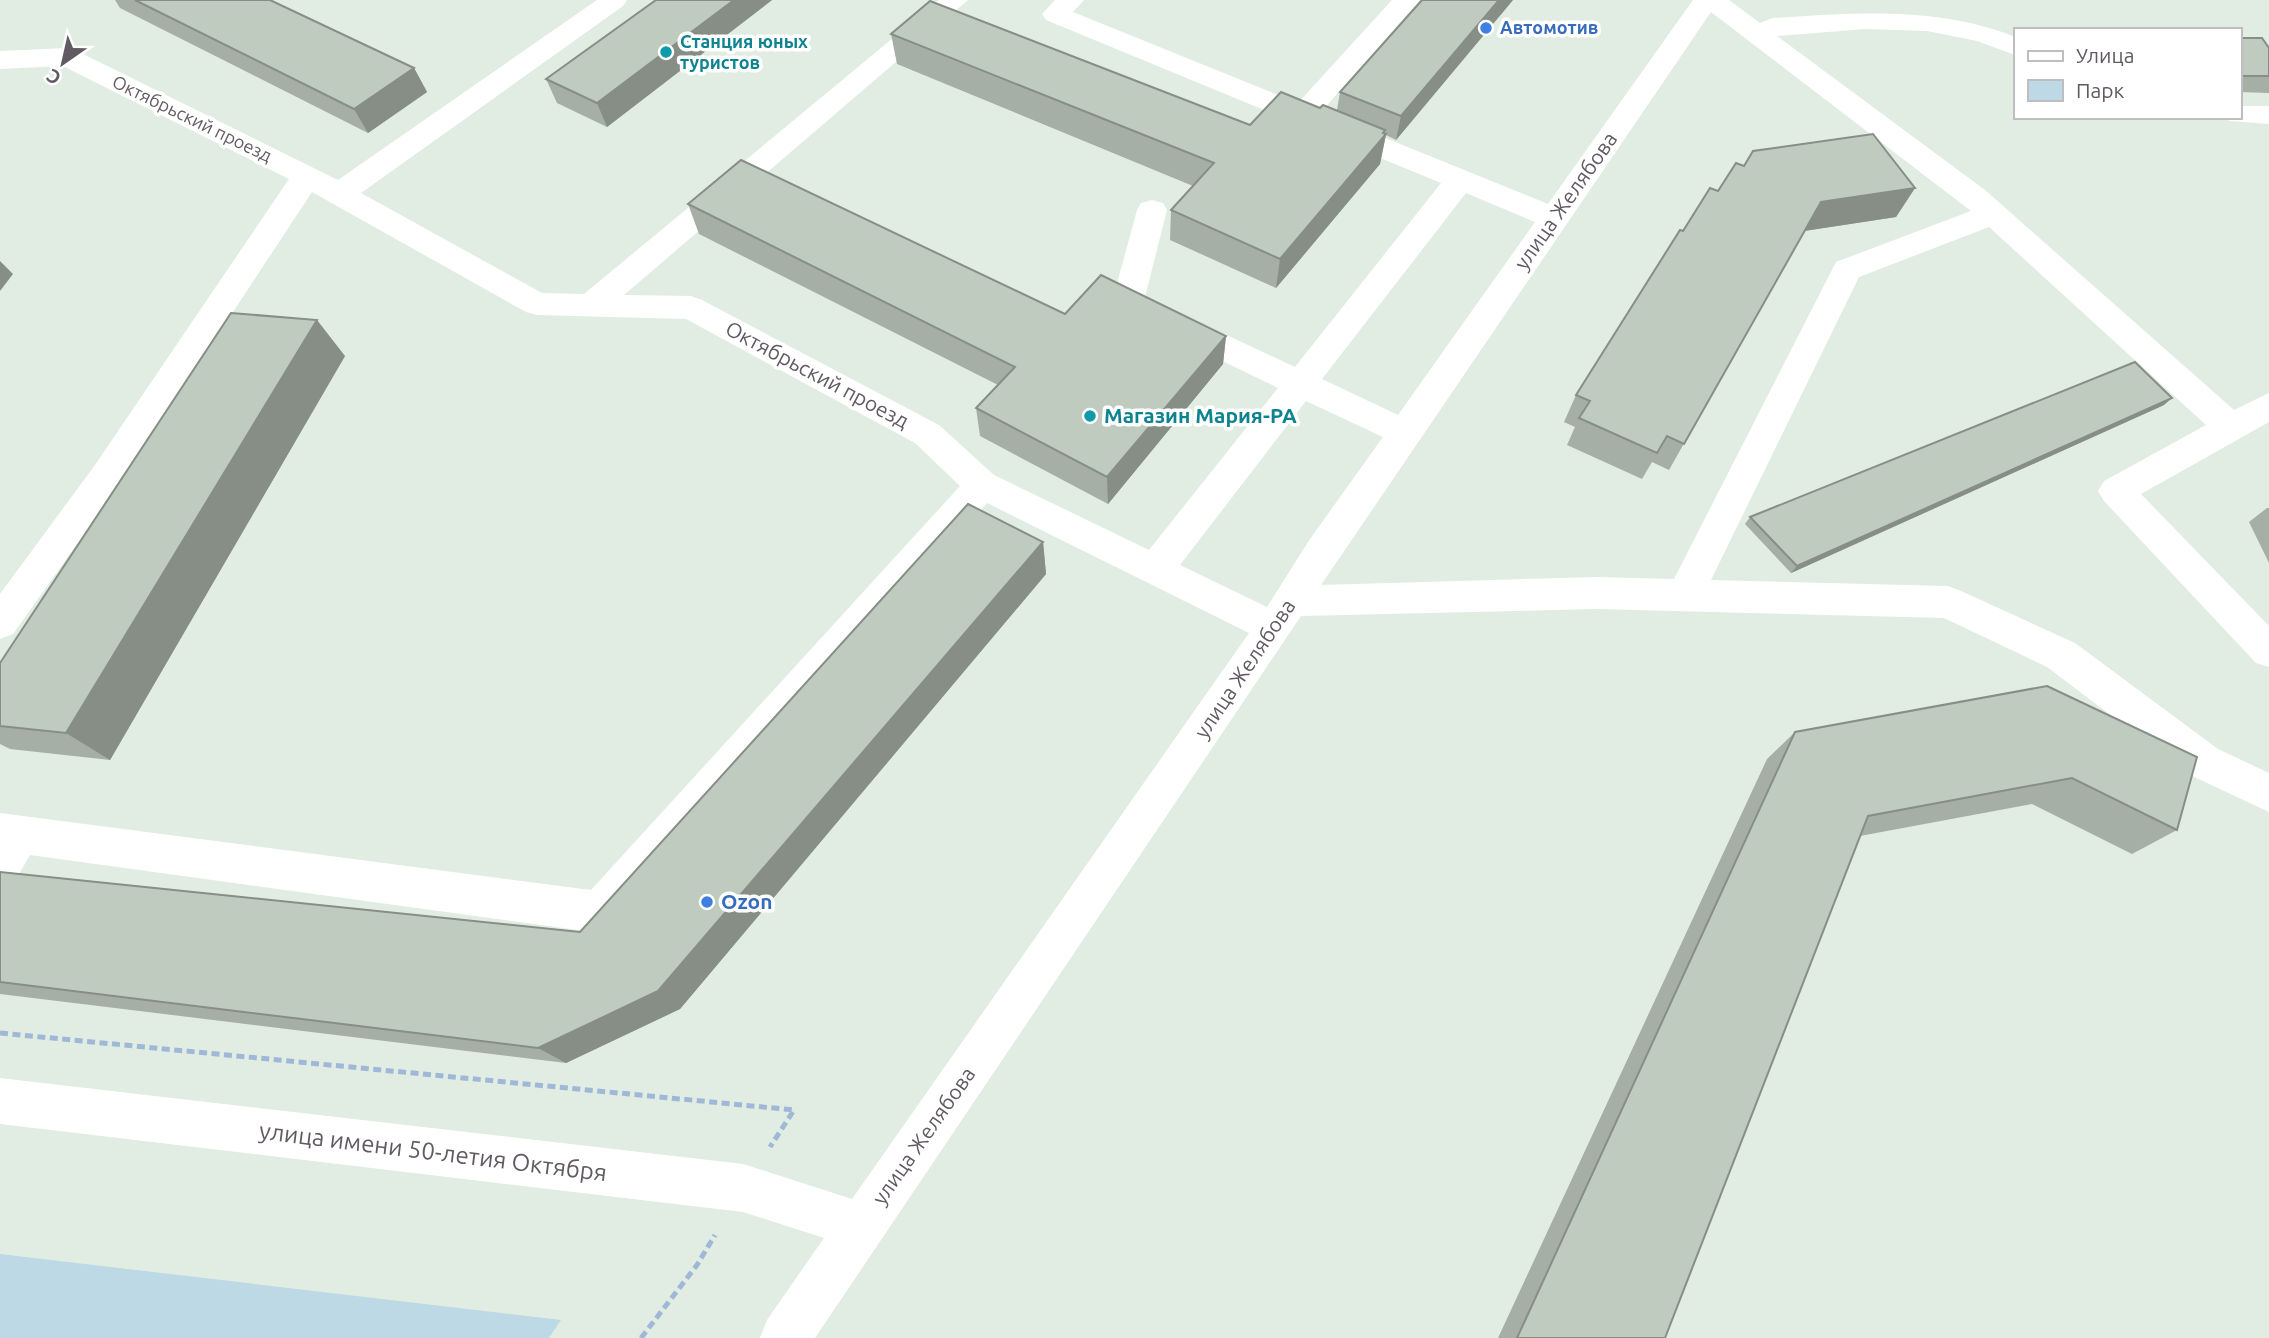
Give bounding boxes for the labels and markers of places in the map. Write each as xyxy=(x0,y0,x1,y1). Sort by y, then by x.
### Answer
place label: Автомотив xyxy=(1500,17,1598,37)
marker: Автомотив xyxy=(1478,20,1494,36)
place label: Станция юных туристов xyxy=(680,31,808,72)
marker: Станция юных туристов xyxy=(658,44,674,60)
place label: Магазин Мария-РА xyxy=(1104,403,1297,427)
marker: Магазин Мария-РА xyxy=(1082,408,1098,424)
place label: Ozon xyxy=(721,889,772,913)
marker: Ozon xyxy=(699,894,715,910)

